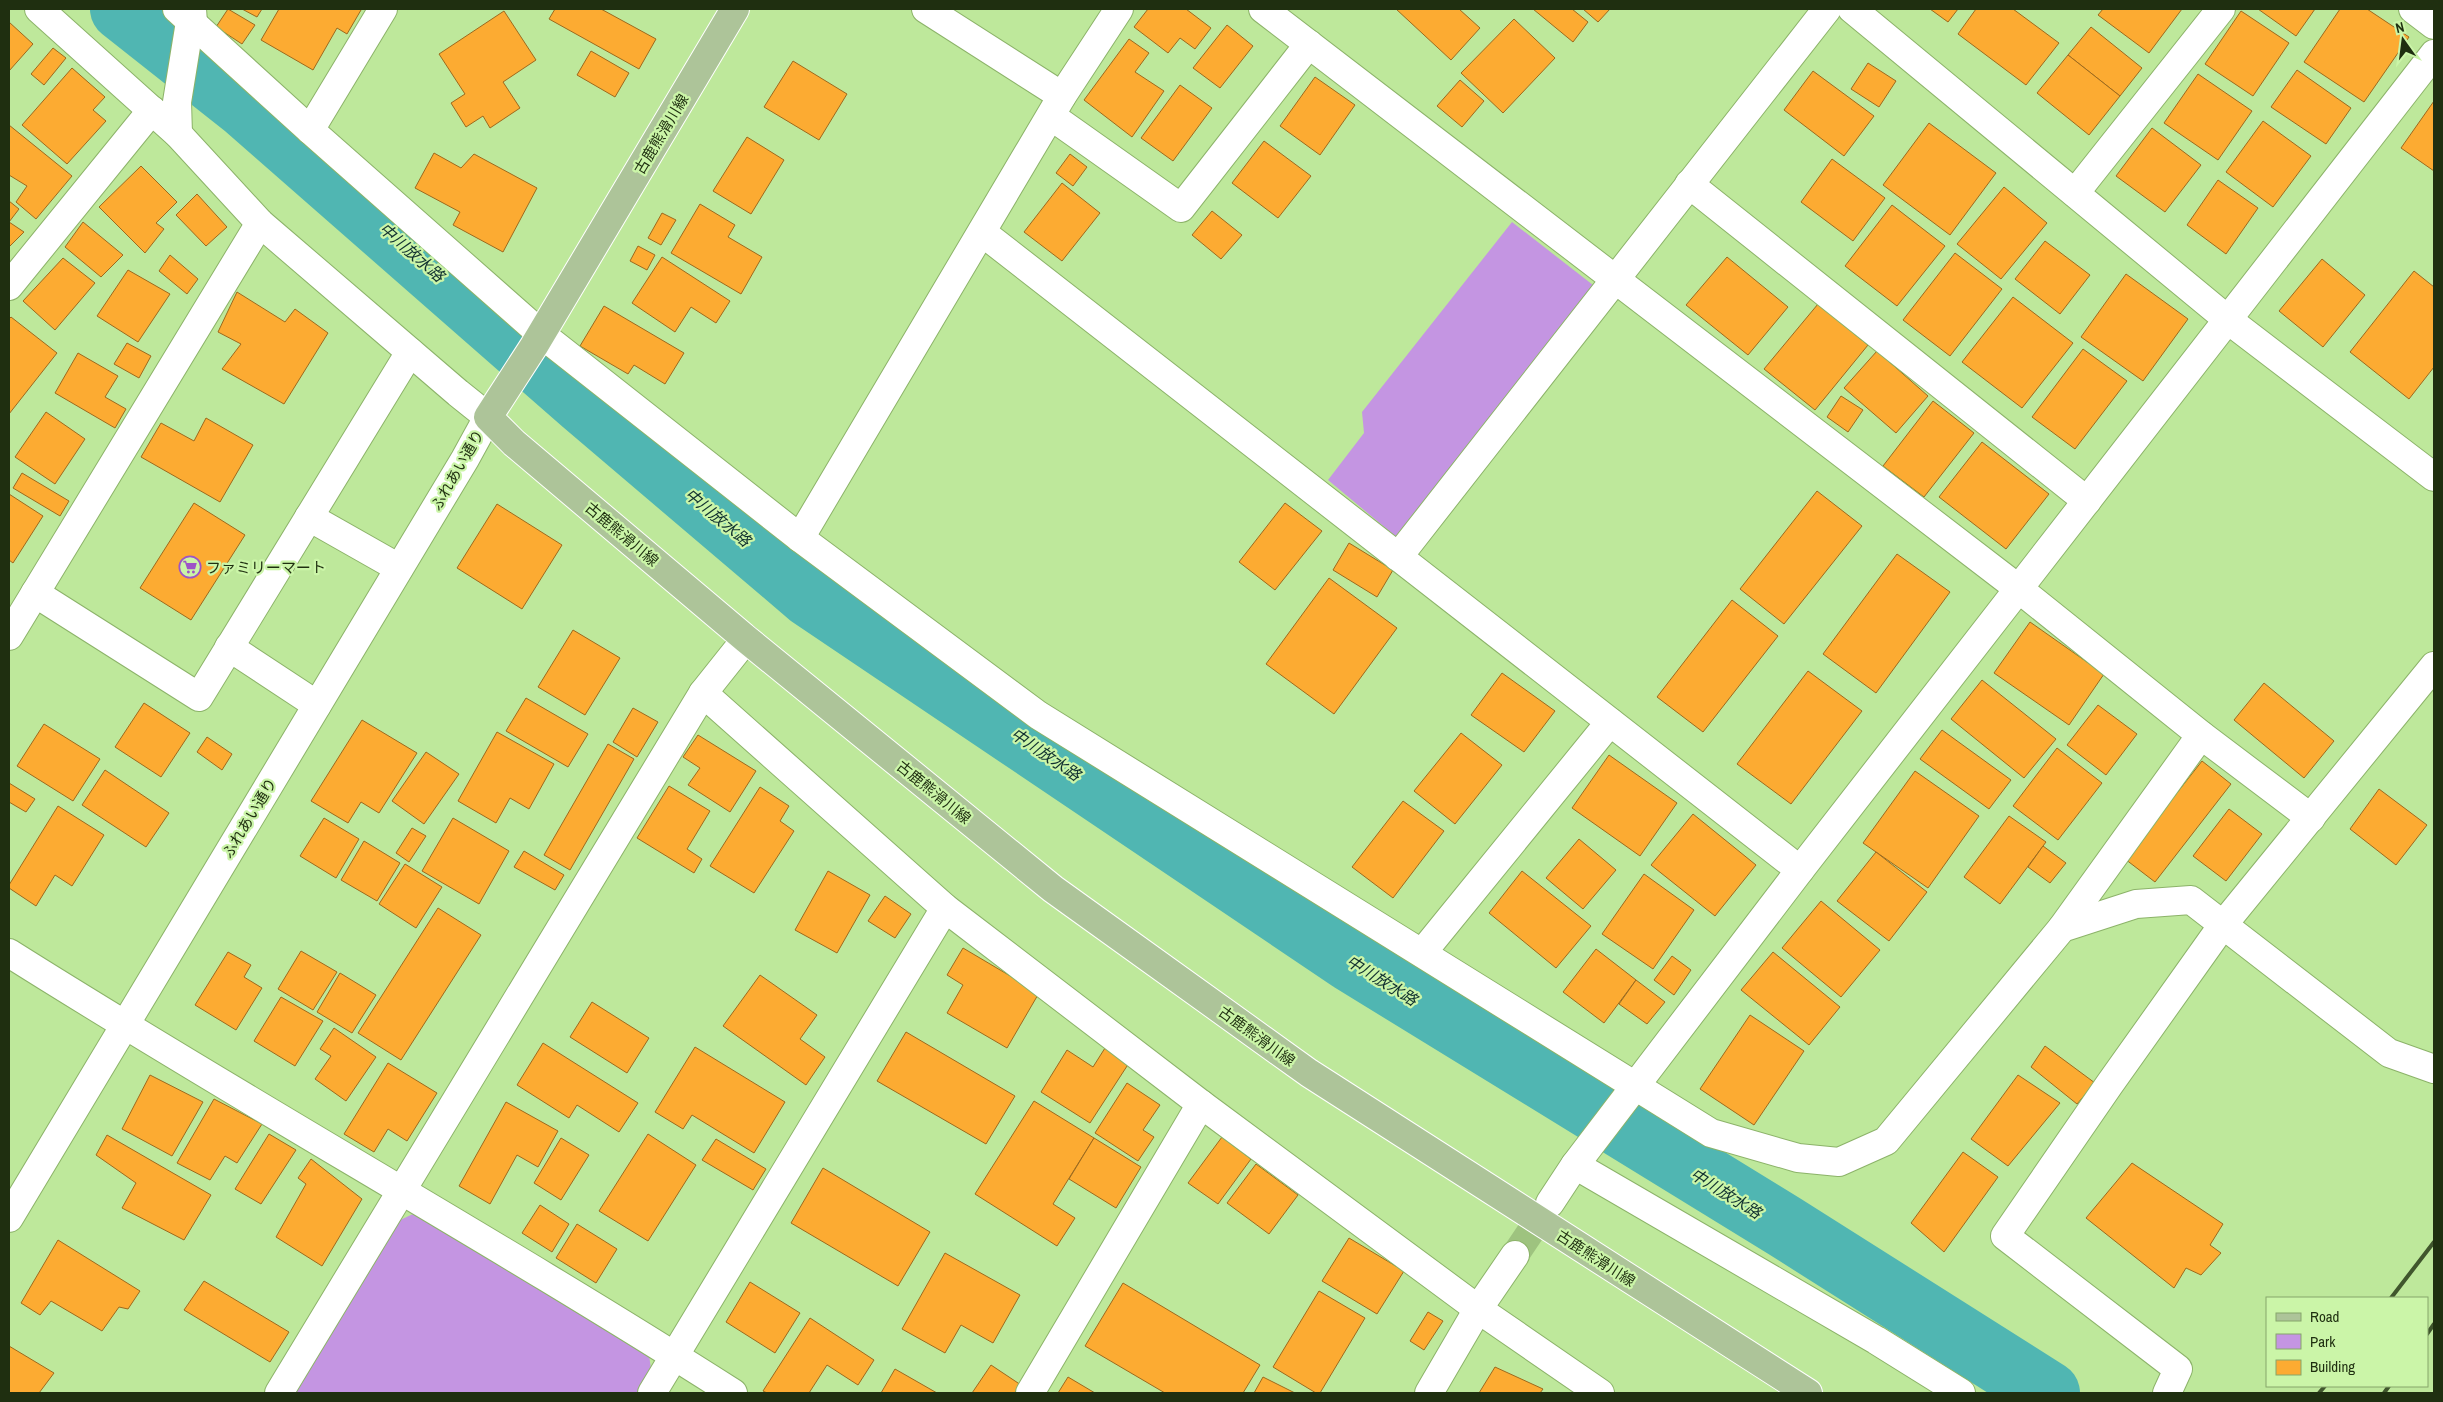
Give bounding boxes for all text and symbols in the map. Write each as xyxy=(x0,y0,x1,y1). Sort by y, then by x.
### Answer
north arrow xyxy=(2378,15,2428,65)
text: N xyxy=(2394,18,2406,37)
street label: 古鹿熊滑川線 xyxy=(629,90,693,178)
water label: 中川放水路 xyxy=(375,217,451,288)
street label: ふれあい通り xyxy=(425,426,489,514)
water label: 中川放水路 xyxy=(680,483,757,552)
street label: 古鹿熊滑川線 xyxy=(581,497,663,571)
supermarket icon: ファミリーマート xyxy=(178,555,202,579)
place label: ファミリーマート xyxy=(206,557,326,578)
water label: 中川放水路 xyxy=(1007,723,1087,787)
street label: 古鹿熊滑川線 xyxy=(892,756,976,828)
street label: ふれあい通り xyxy=(217,774,281,862)
water label: 中川放水路 xyxy=(1342,949,1423,1012)
street label: 古鹿熊滑川線 xyxy=(1214,1001,1300,1071)
water label: 中川放水路 xyxy=(1686,1162,1767,1225)
street label: 古鹿熊滑川線 xyxy=(1553,1225,1639,1291)
legend xyxy=(2266,1297,2428,1387)
text: Road xyxy=(2310,1306,2339,1327)
text: Park xyxy=(2310,1331,2336,1352)
text: Building xyxy=(2310,1356,2355,1377)

